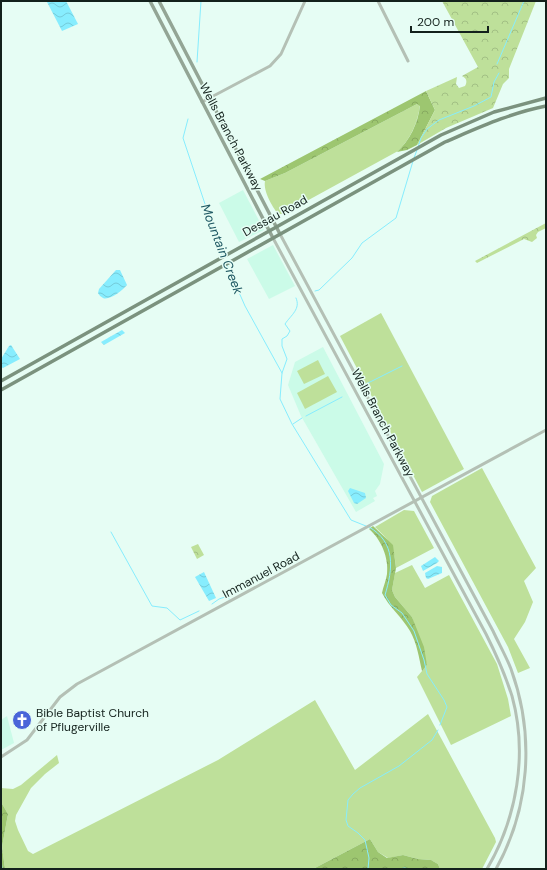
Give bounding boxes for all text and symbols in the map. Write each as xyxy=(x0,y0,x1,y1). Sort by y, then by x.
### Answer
scale bar xyxy=(411,8,488,34)
text: 200 m xyxy=(417,14,454,30)
street label: Wells Branch Parkway xyxy=(196,80,266,194)
street label: Dessau Road xyxy=(240,192,310,240)
water label: Mountain Creek xyxy=(197,201,247,297)
street label: Wells Branch Parkway xyxy=(348,366,418,480)
street label: Immanuel Road xyxy=(220,548,302,602)
place label: Bible Baptist Church of Pflugerville xyxy=(36,705,149,735)
church icon: Bible Baptist Church of Pflugerville xyxy=(11,709,33,731)

